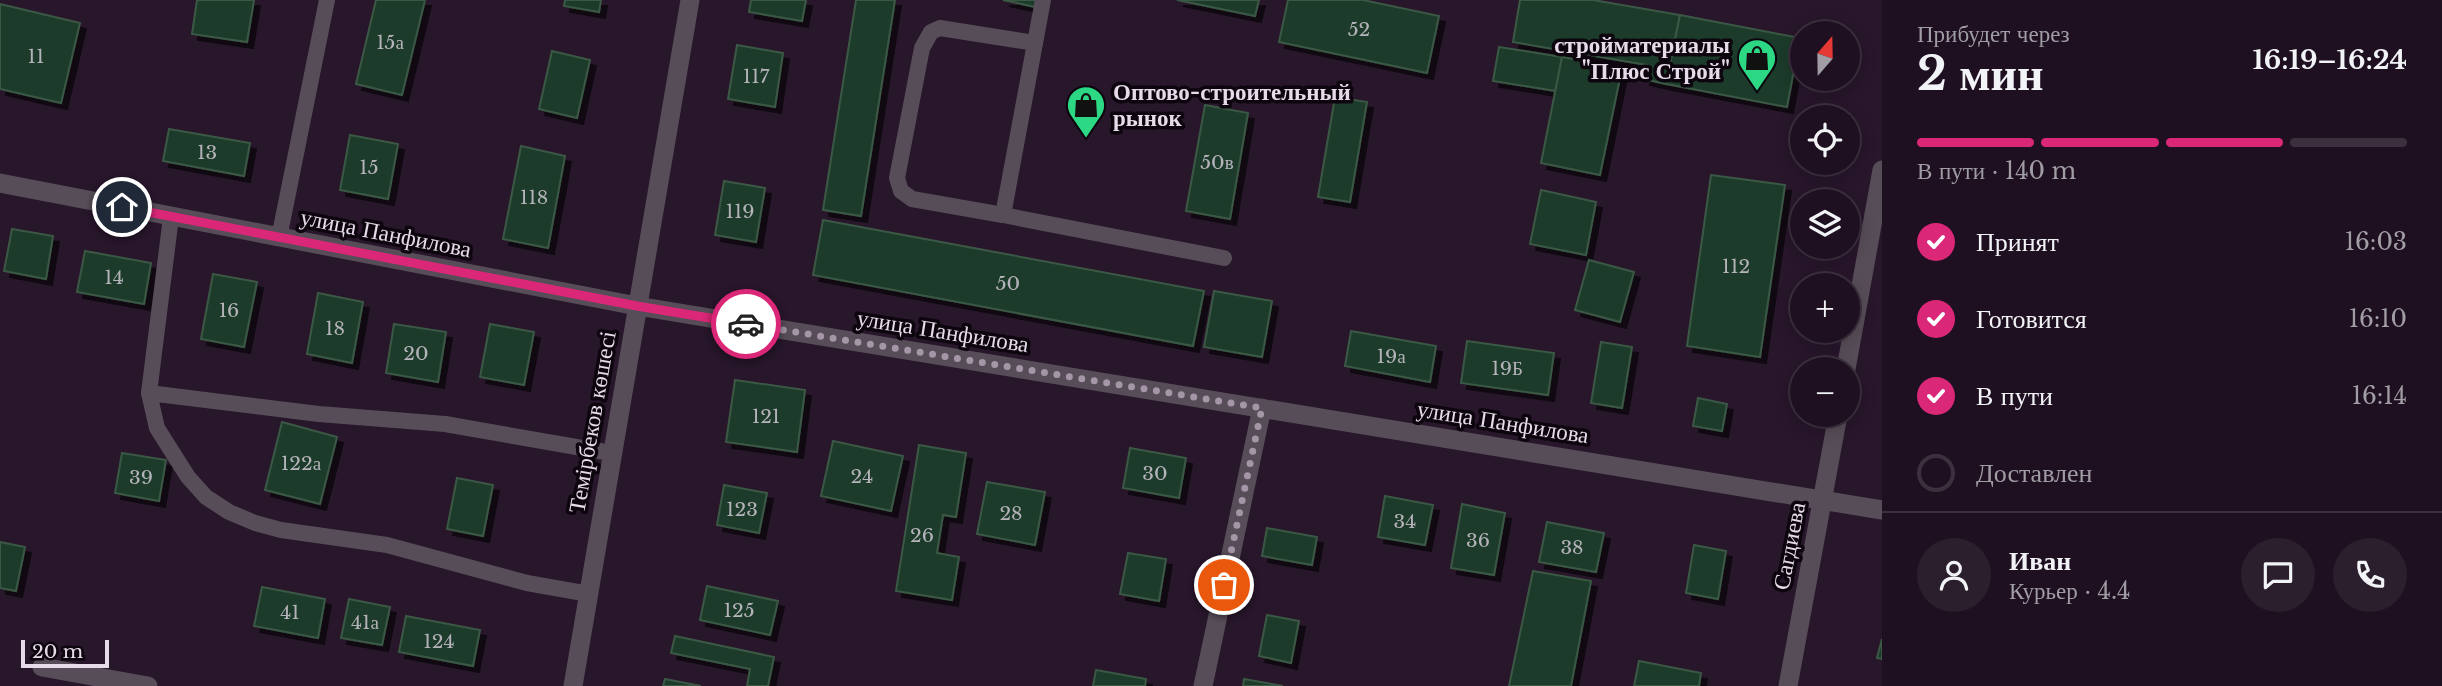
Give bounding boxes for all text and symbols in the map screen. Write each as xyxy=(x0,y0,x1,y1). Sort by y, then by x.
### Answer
house number: 52 xyxy=(1348,18,1370,41)
text: Прибудет через xyxy=(1917,20,2070,48)
north arrow xyxy=(1790,21,1860,91)
map controls xyxy=(1790,21,1860,427)
house number: 15а xyxy=(376,31,404,54)
place label: стройматериалы "Плюс Строй" xyxy=(1554,31,1730,85)
shop icon: стройматериалы "Плюс Строй" xyxy=(1736,37,1778,92)
text: 16:19–16:24 xyxy=(2252,44,2407,76)
house number: 11 xyxy=(28,45,44,68)
text: 2 мин xyxy=(1917,45,2044,102)
house number: 117 xyxy=(743,65,770,88)
place label: Оптово-строительный рынок xyxy=(1113,78,1351,132)
shop icon: Оптово-строительный рынок xyxy=(1065,84,1107,139)
button: locate xyxy=(1790,105,1860,175)
house number: 13 xyxy=(197,141,217,164)
house number: 50в xyxy=(1200,151,1234,174)
house number: 15 xyxy=(359,156,379,179)
text: В пути · 140 m xyxy=(1917,157,2076,185)
pin xyxy=(92,177,152,237)
house number: 118 xyxy=(520,186,548,209)
icon: home xyxy=(103,188,141,226)
button: layers xyxy=(1790,189,1860,259)
house number: 119 xyxy=(725,200,755,223)
street label: улица Панфилова xyxy=(298,203,474,263)
icon: check xyxy=(1917,223,1955,261)
text: Принят xyxy=(1976,226,2059,258)
text: 16:03 xyxy=(2345,228,2407,256)
house number: 112 xyxy=(1722,255,1750,278)
house number: 14 xyxy=(104,266,124,289)
house number: 50 xyxy=(996,272,1020,295)
button: + xyxy=(1790,273,1860,343)
courier xyxy=(711,289,781,359)
house number: 16 xyxy=(219,299,239,322)
icon: check xyxy=(1917,300,1955,338)
text: Готовится xyxy=(1976,303,2087,335)
street label: улица Панфилова xyxy=(855,304,1031,358)
icon: car xyxy=(727,305,765,343)
text: 16:10 xyxy=(2349,305,2407,333)
house number: 18 xyxy=(325,317,345,340)
street label: Темірбеков көшесі xyxy=(562,329,622,515)
house number: 20 xyxy=(403,342,429,365)
house number: 19а xyxy=(1376,345,1406,368)
house number: 19Б xyxy=(1491,357,1523,380)
button: − xyxy=(1790,357,1860,427)
icon: check xyxy=(1917,377,1955,415)
text: В пути xyxy=(1976,380,2053,412)
text: 16:14 xyxy=(2352,382,2407,410)
street label: улица Панфилова xyxy=(1415,395,1591,449)
house number: 121 xyxy=(752,405,780,428)
house number: 122а xyxy=(281,452,322,475)
text: Доставлен xyxy=(1976,457,2093,489)
house number: 30 xyxy=(1142,462,1168,485)
house number: 24 xyxy=(851,465,873,488)
house number: 39 xyxy=(129,466,153,489)
house number: 123 xyxy=(726,498,758,521)
street label: Сагдиева xyxy=(1767,500,1811,592)
house number: 28 xyxy=(999,502,1023,525)
house number: 34 xyxy=(1394,510,1416,533)
house number: 26 xyxy=(910,524,934,547)
house number: 36 xyxy=(1466,529,1490,552)
house number: 38 xyxy=(1560,536,1584,559)
button: person xyxy=(1917,538,1991,612)
button: chat xyxy=(2241,538,2315,612)
button: phone xyxy=(2333,538,2407,612)
text: Иван xyxy=(2009,545,2071,577)
pin xyxy=(1194,555,1254,615)
icon: bag xyxy=(1205,566,1243,604)
text: Курьер · 4.4 xyxy=(2009,577,2131,605)
house number: 125 xyxy=(724,599,754,622)
house number: 41 xyxy=(280,601,300,624)
house number: 41а xyxy=(351,611,380,634)
house number: 124 xyxy=(423,630,455,653)
scale bar xyxy=(21,637,108,669)
text: 20 m xyxy=(32,640,83,663)

